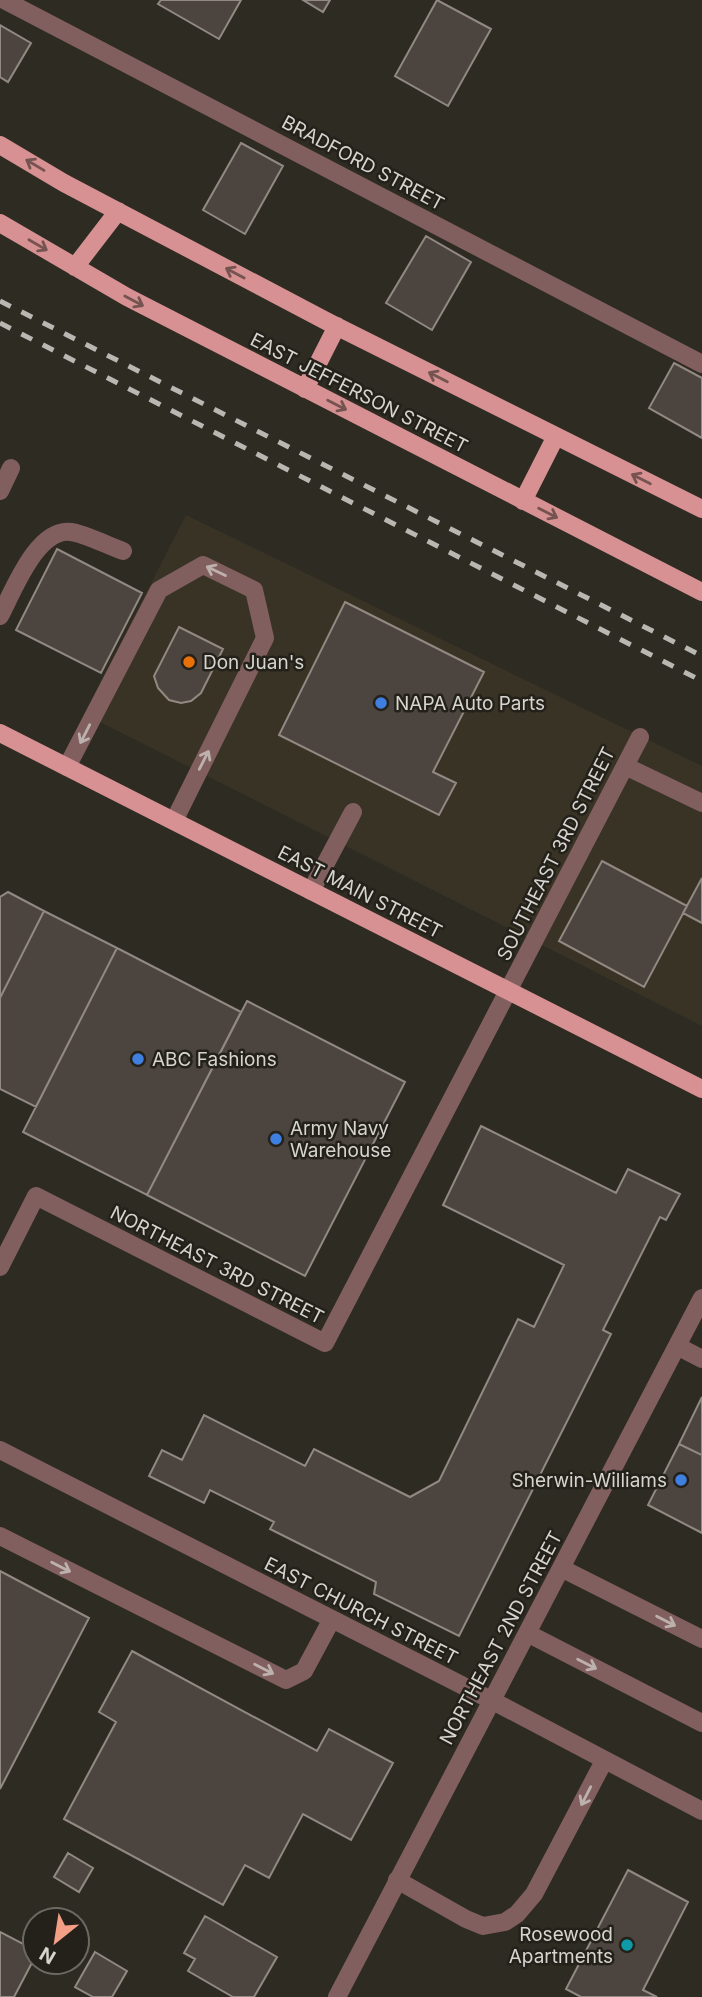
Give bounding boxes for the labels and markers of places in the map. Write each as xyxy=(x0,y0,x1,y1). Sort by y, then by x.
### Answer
place label: Don Juan's xyxy=(203,651,304,674)
marker: Don Juan's xyxy=(181,654,197,670)
place label: NAPA Auto Parts xyxy=(395,692,545,715)
marker: NAPA Auto Parts xyxy=(373,695,389,711)
place label: ABC Fashions xyxy=(152,1048,277,1071)
marker: ABC Fashions xyxy=(130,1051,146,1067)
place label: Army Navy Warehouse xyxy=(290,1117,391,1162)
marker: Army Navy Warehouse xyxy=(268,1131,284,1147)
place label: Sherwin-Williams xyxy=(512,1469,667,1492)
marker: Sherwin-Williams xyxy=(673,1472,689,1488)
place label: Rosewood Apartments xyxy=(509,1923,613,1968)
marker: Rosewood Apartments xyxy=(619,1937,635,1953)

